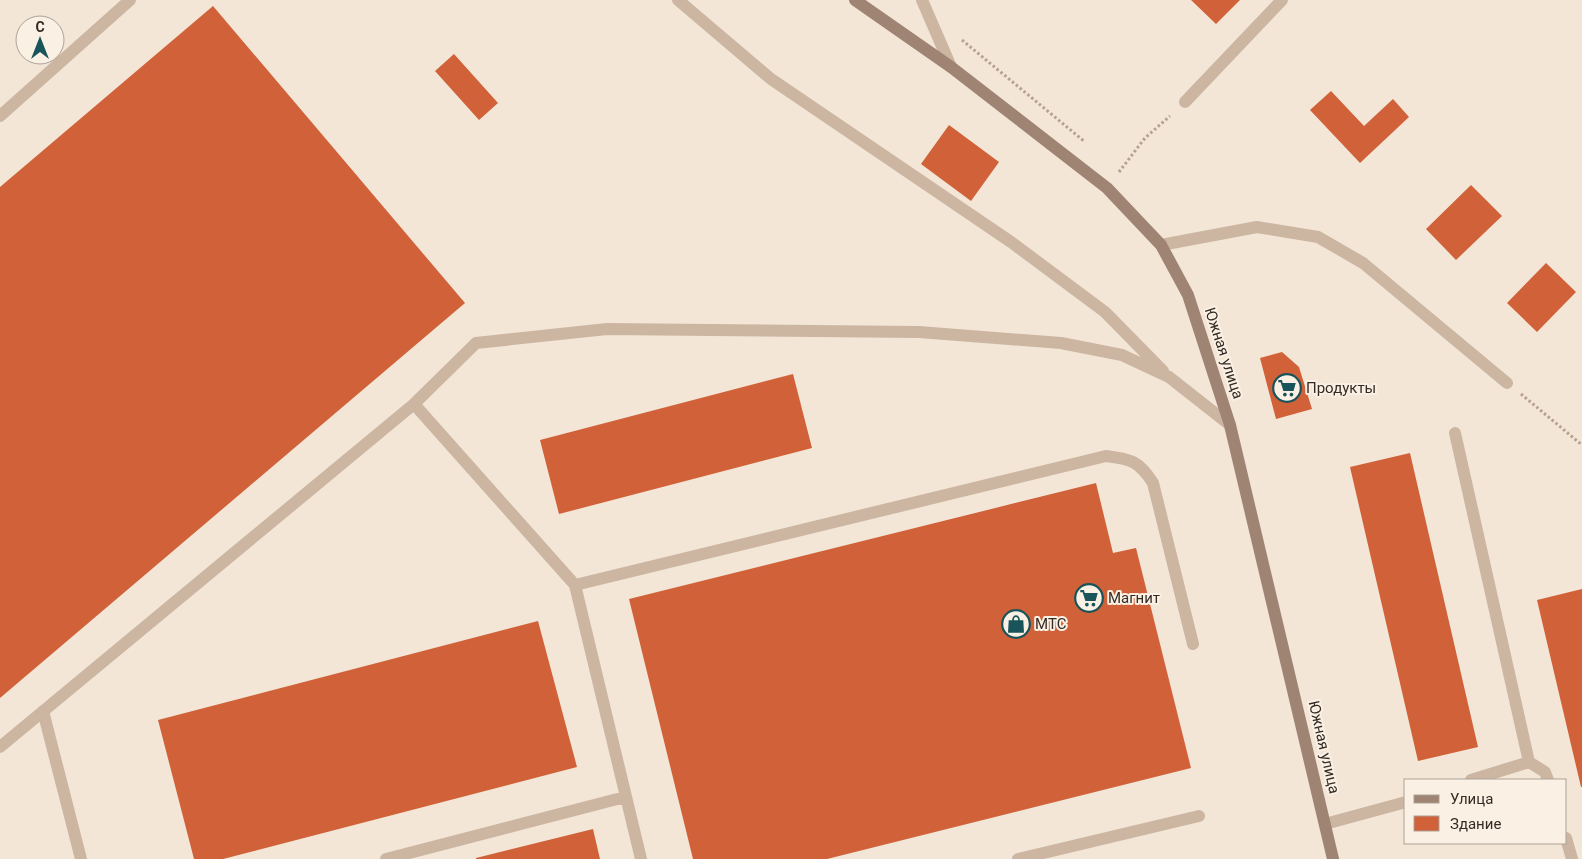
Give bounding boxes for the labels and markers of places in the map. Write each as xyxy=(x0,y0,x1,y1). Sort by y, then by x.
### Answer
supermarket icon: Продукты xyxy=(1272,373,1302,403)
place label: Продукты xyxy=(1306,379,1376,397)
supermarket icon: Магнит xyxy=(1074,583,1104,613)
place label: Магнит xyxy=(1108,589,1160,607)
shop icon: МТС xyxy=(1001,609,1031,639)
place label: МТС xyxy=(1035,615,1067,633)

